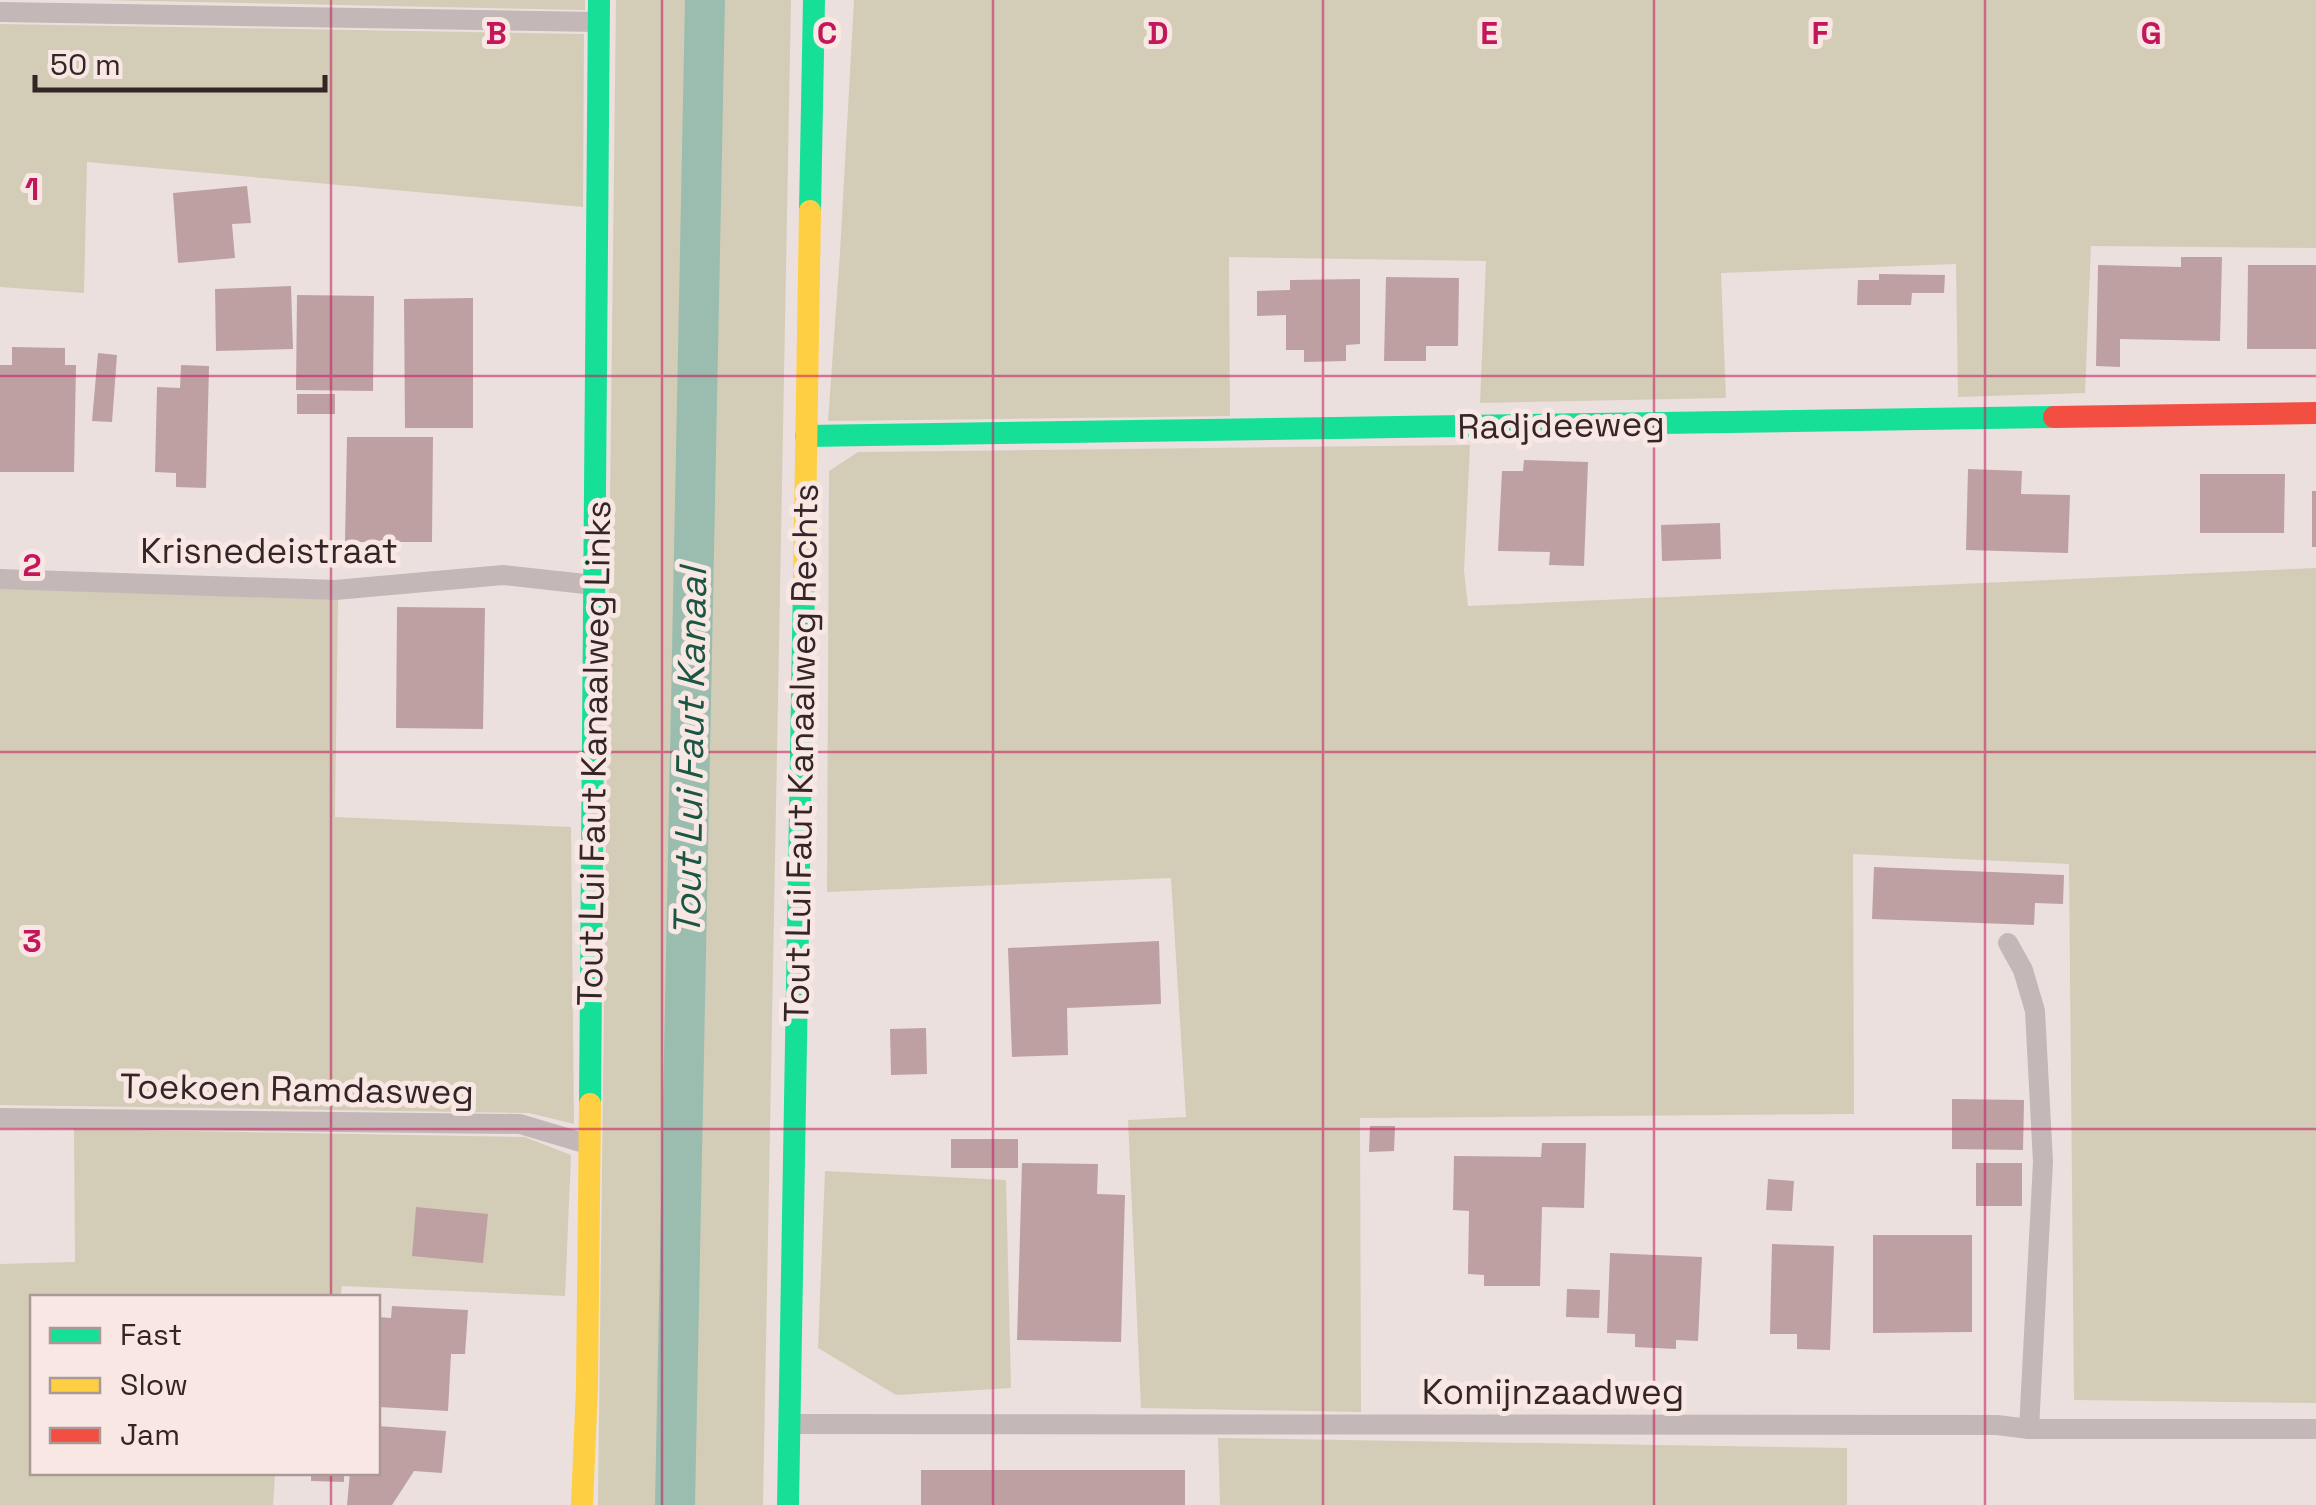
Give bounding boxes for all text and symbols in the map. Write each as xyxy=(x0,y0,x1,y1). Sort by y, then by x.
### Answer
text: B xyxy=(485,13,507,53)
text: C xyxy=(817,13,837,53)
text: D xyxy=(1147,13,1169,53)
text: E xyxy=(1480,13,1498,53)
text: F xyxy=(1811,13,1829,53)
text: G xyxy=(2140,13,2162,53)
scale bar xyxy=(35,30,325,92)
text: 50 m xyxy=(50,45,121,84)
text: 1 xyxy=(25,169,39,209)
street label: Radjdeeweg xyxy=(1457,401,1665,449)
street label: Tout Lui Faut Kanaalweg Rechts xyxy=(774,483,828,1023)
street label: Tout Lui Faut Kanaalweg Links xyxy=(568,500,620,1006)
street label: Krisnedeistraat xyxy=(140,529,398,573)
text: 2 xyxy=(22,545,42,585)
water label: Tout Lui Faut Kanaal xyxy=(663,563,717,937)
text: 3 xyxy=(22,921,42,961)
street label: Toekoen Ramdasweg xyxy=(120,1064,474,1114)
legend xyxy=(30,1295,380,1475)
text: Fast xyxy=(120,1315,182,1354)
text: Slow xyxy=(120,1365,188,1404)
street label: Komijnzaadweg xyxy=(1422,1370,1684,1414)
text: Jam xyxy=(120,1415,180,1454)

